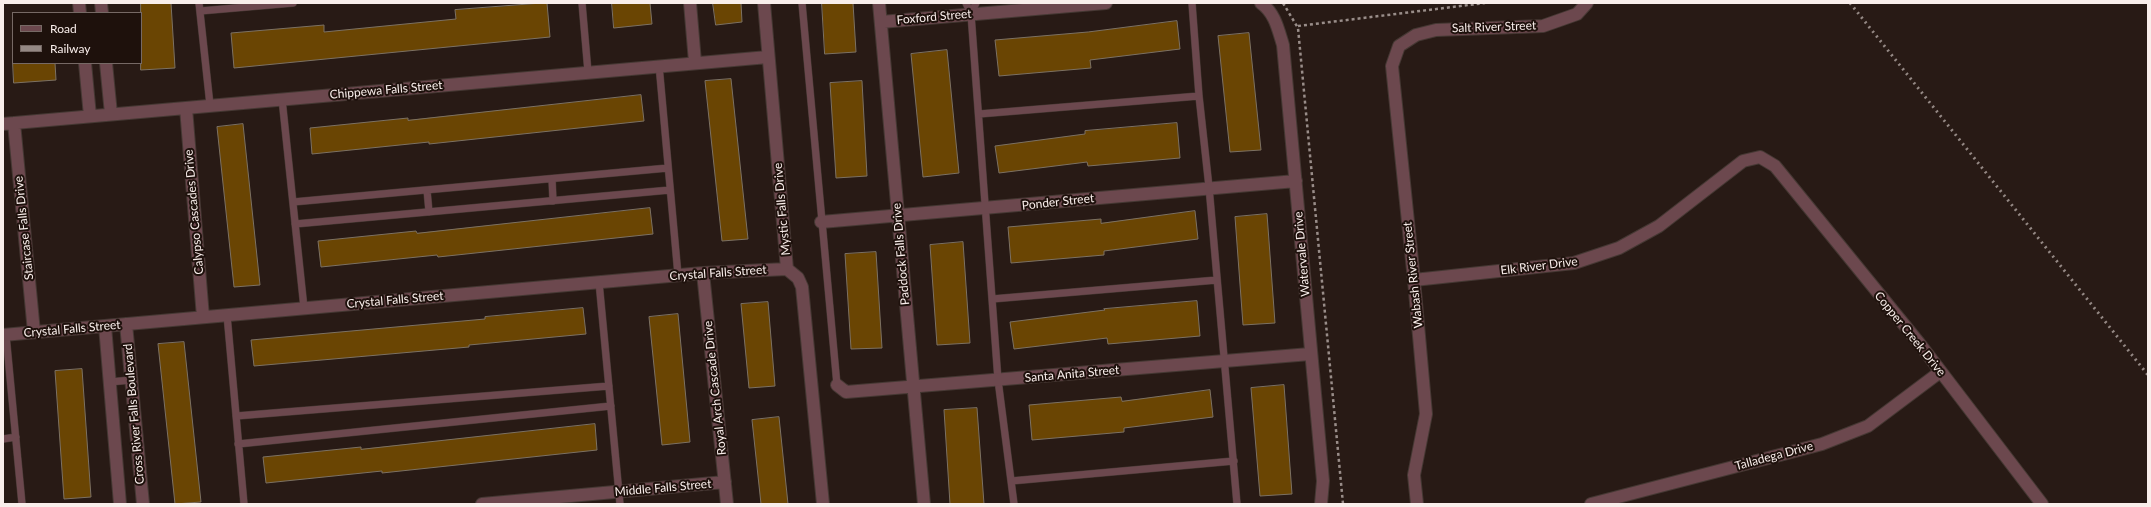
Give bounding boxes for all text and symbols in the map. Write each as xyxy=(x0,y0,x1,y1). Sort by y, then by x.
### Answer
street label: Foxford Street xyxy=(896,7,972,27)
legend xyxy=(12,12,142,64)
street label: Salt River Street xyxy=(1452,18,1536,36)
text: Road xyxy=(50,21,77,36)
text: Railway xyxy=(50,41,90,56)
street label: Chippewa Falls Street xyxy=(329,78,443,102)
street label: Calypso Cascades Drive xyxy=(181,149,207,275)
street label: Mystic Falls Drive xyxy=(771,162,793,256)
street label: Staircase Falls Drive xyxy=(11,175,37,281)
street label: Ponder Street xyxy=(1021,191,1095,213)
street label: Paddock Falls Drive xyxy=(889,202,913,306)
street label: Watervale Drive xyxy=(1291,211,1313,297)
street label: Wabash River Street xyxy=(1400,221,1426,329)
street label: Elk River Drive xyxy=(1500,254,1578,278)
street label: Crystal Falls Street xyxy=(669,262,767,284)
street label: Crystal Falls Street xyxy=(346,289,444,311)
street label: Copper Creek Drive xyxy=(1872,289,1948,379)
street label: Crystal Falls Street xyxy=(23,318,121,340)
street label: Royal Arch Cascade Drive xyxy=(701,320,729,456)
street label: Cross River Falls Boulevard xyxy=(121,343,147,485)
street label: Santa Anita Street xyxy=(1024,363,1120,385)
street label: Talladega Drive xyxy=(1733,439,1815,473)
street label: Middle Falls Street xyxy=(614,477,712,499)

